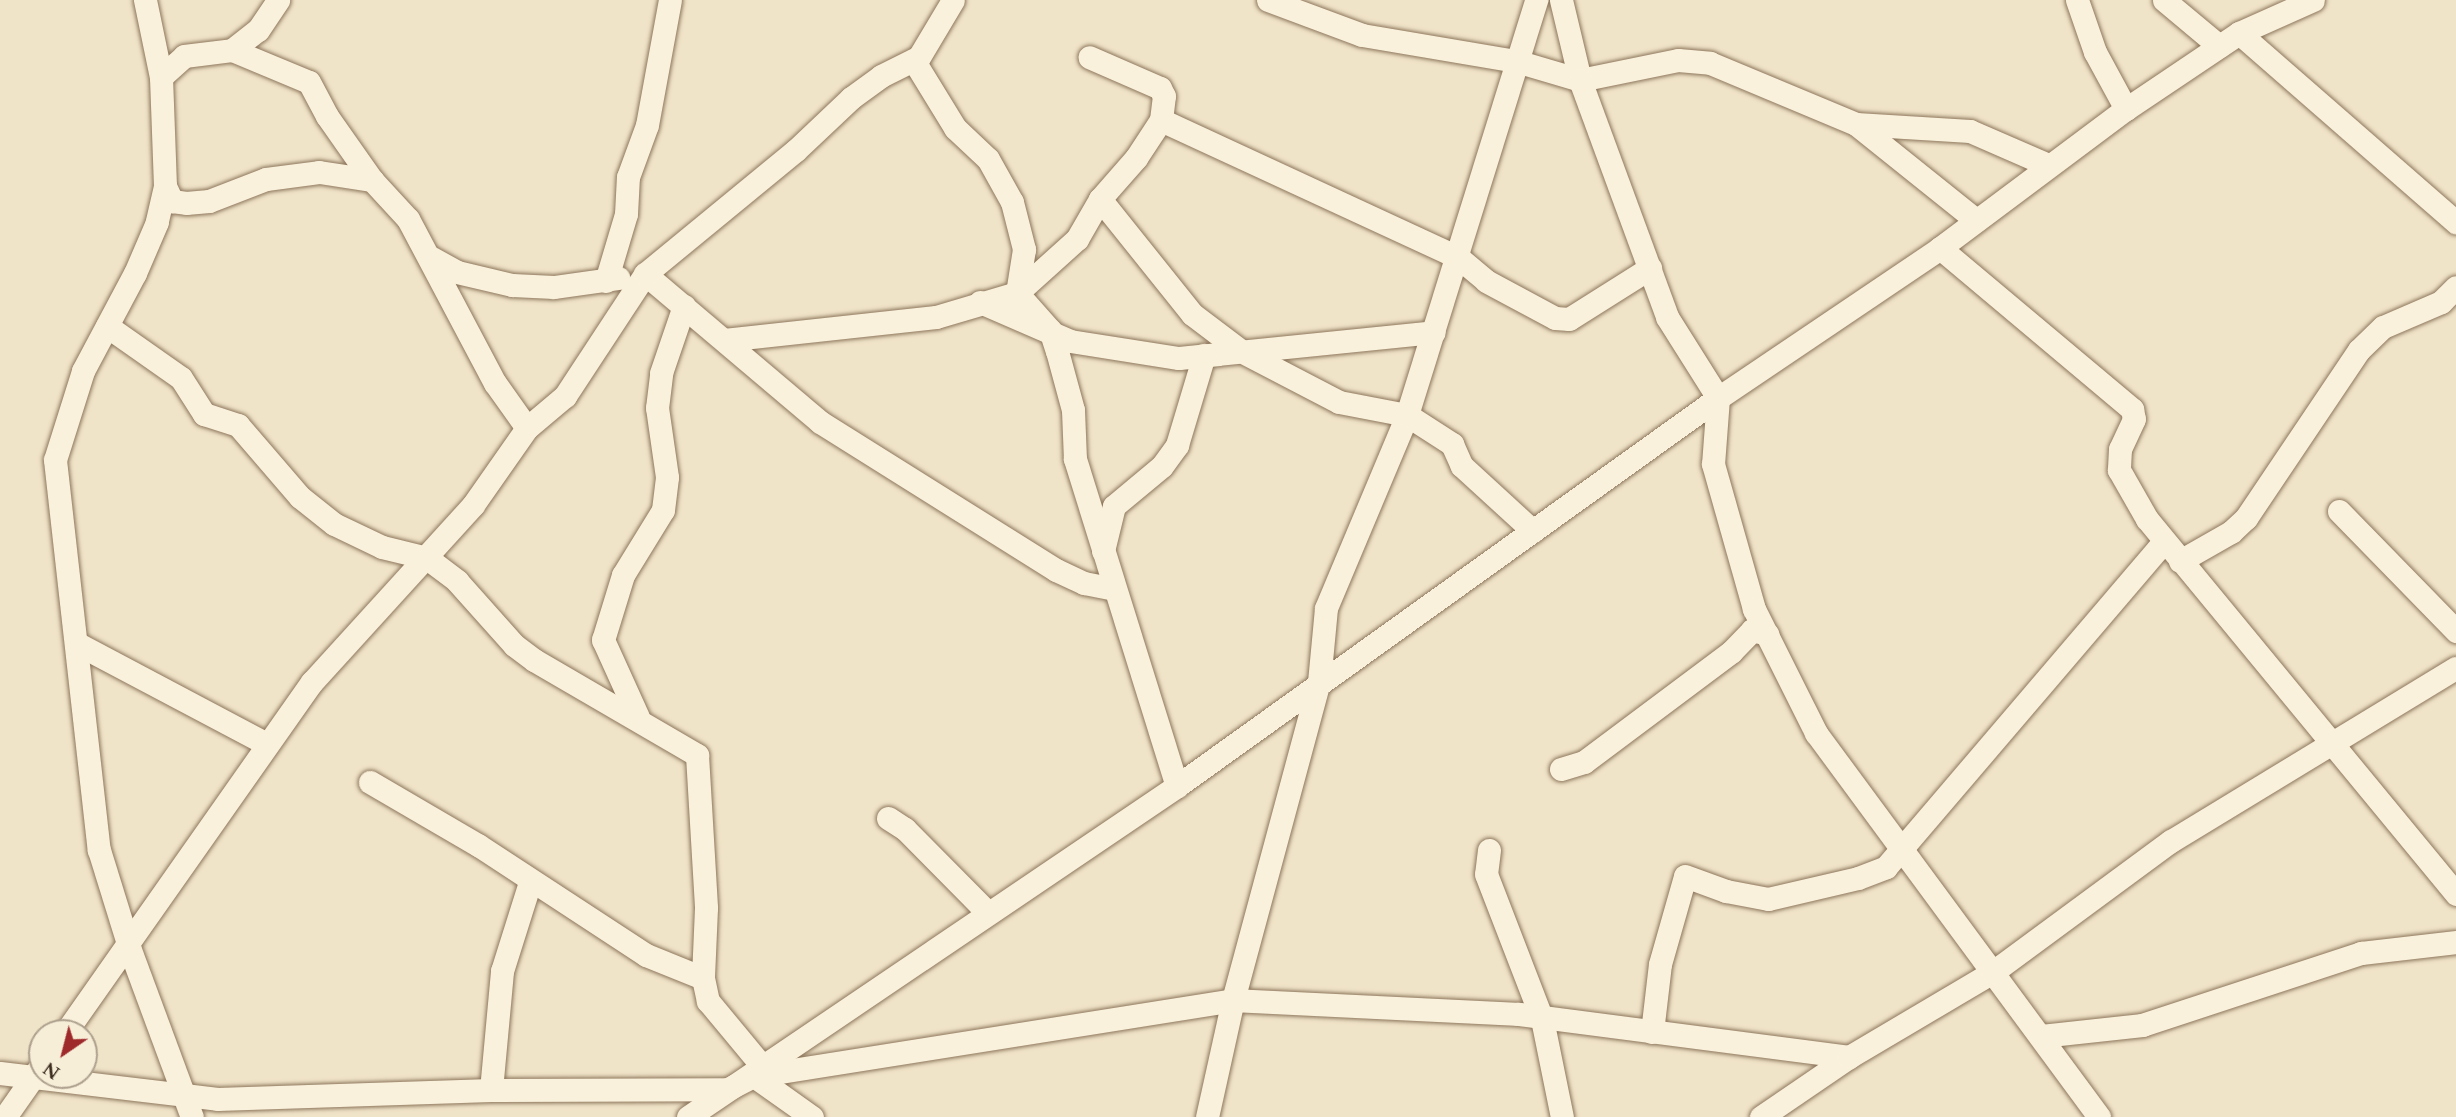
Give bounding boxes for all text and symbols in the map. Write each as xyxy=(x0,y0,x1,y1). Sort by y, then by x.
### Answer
north arrow xyxy=(28,1019,98,1089)
text: N xyxy=(37,1054,66,1086)

